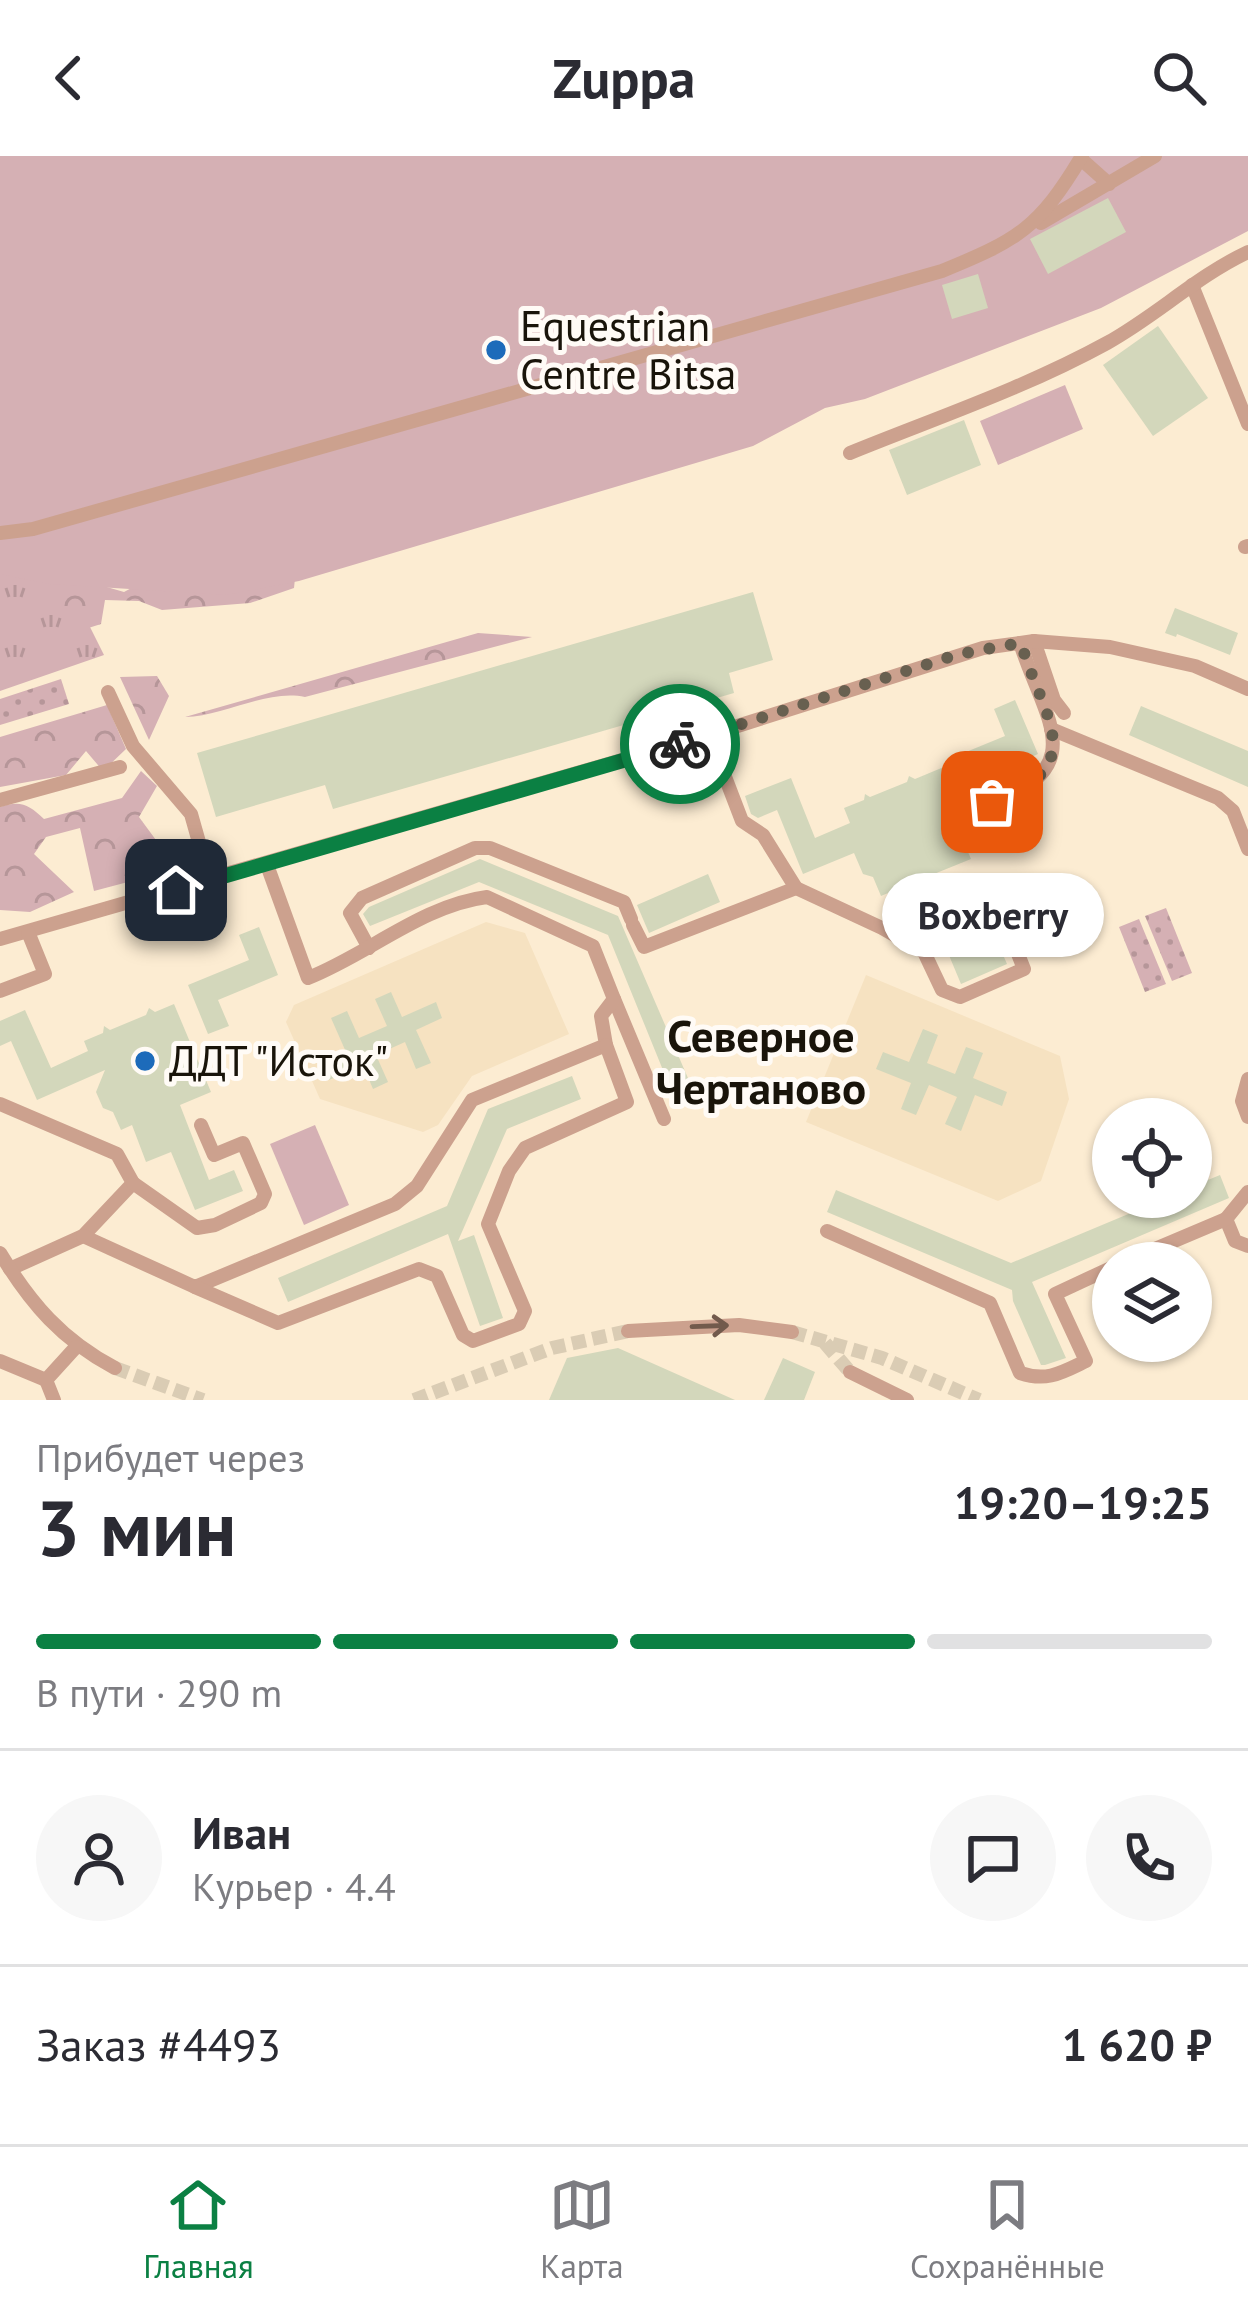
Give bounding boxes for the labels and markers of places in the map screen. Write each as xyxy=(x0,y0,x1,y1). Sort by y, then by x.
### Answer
place label: Equestrian Centre Bitsa xyxy=(520,298,736,401)
marker: Equestrian Centre Bitsa xyxy=(483,337,509,363)
pin xyxy=(941,751,1043,853)
pin xyxy=(125,839,227,941)
callout: Boxberry xyxy=(881,874,1103,958)
place label: ДДТ "Исток" xyxy=(169,1033,388,1088)
marker: ДДТ "Исток" xyxy=(132,1048,158,1074)

